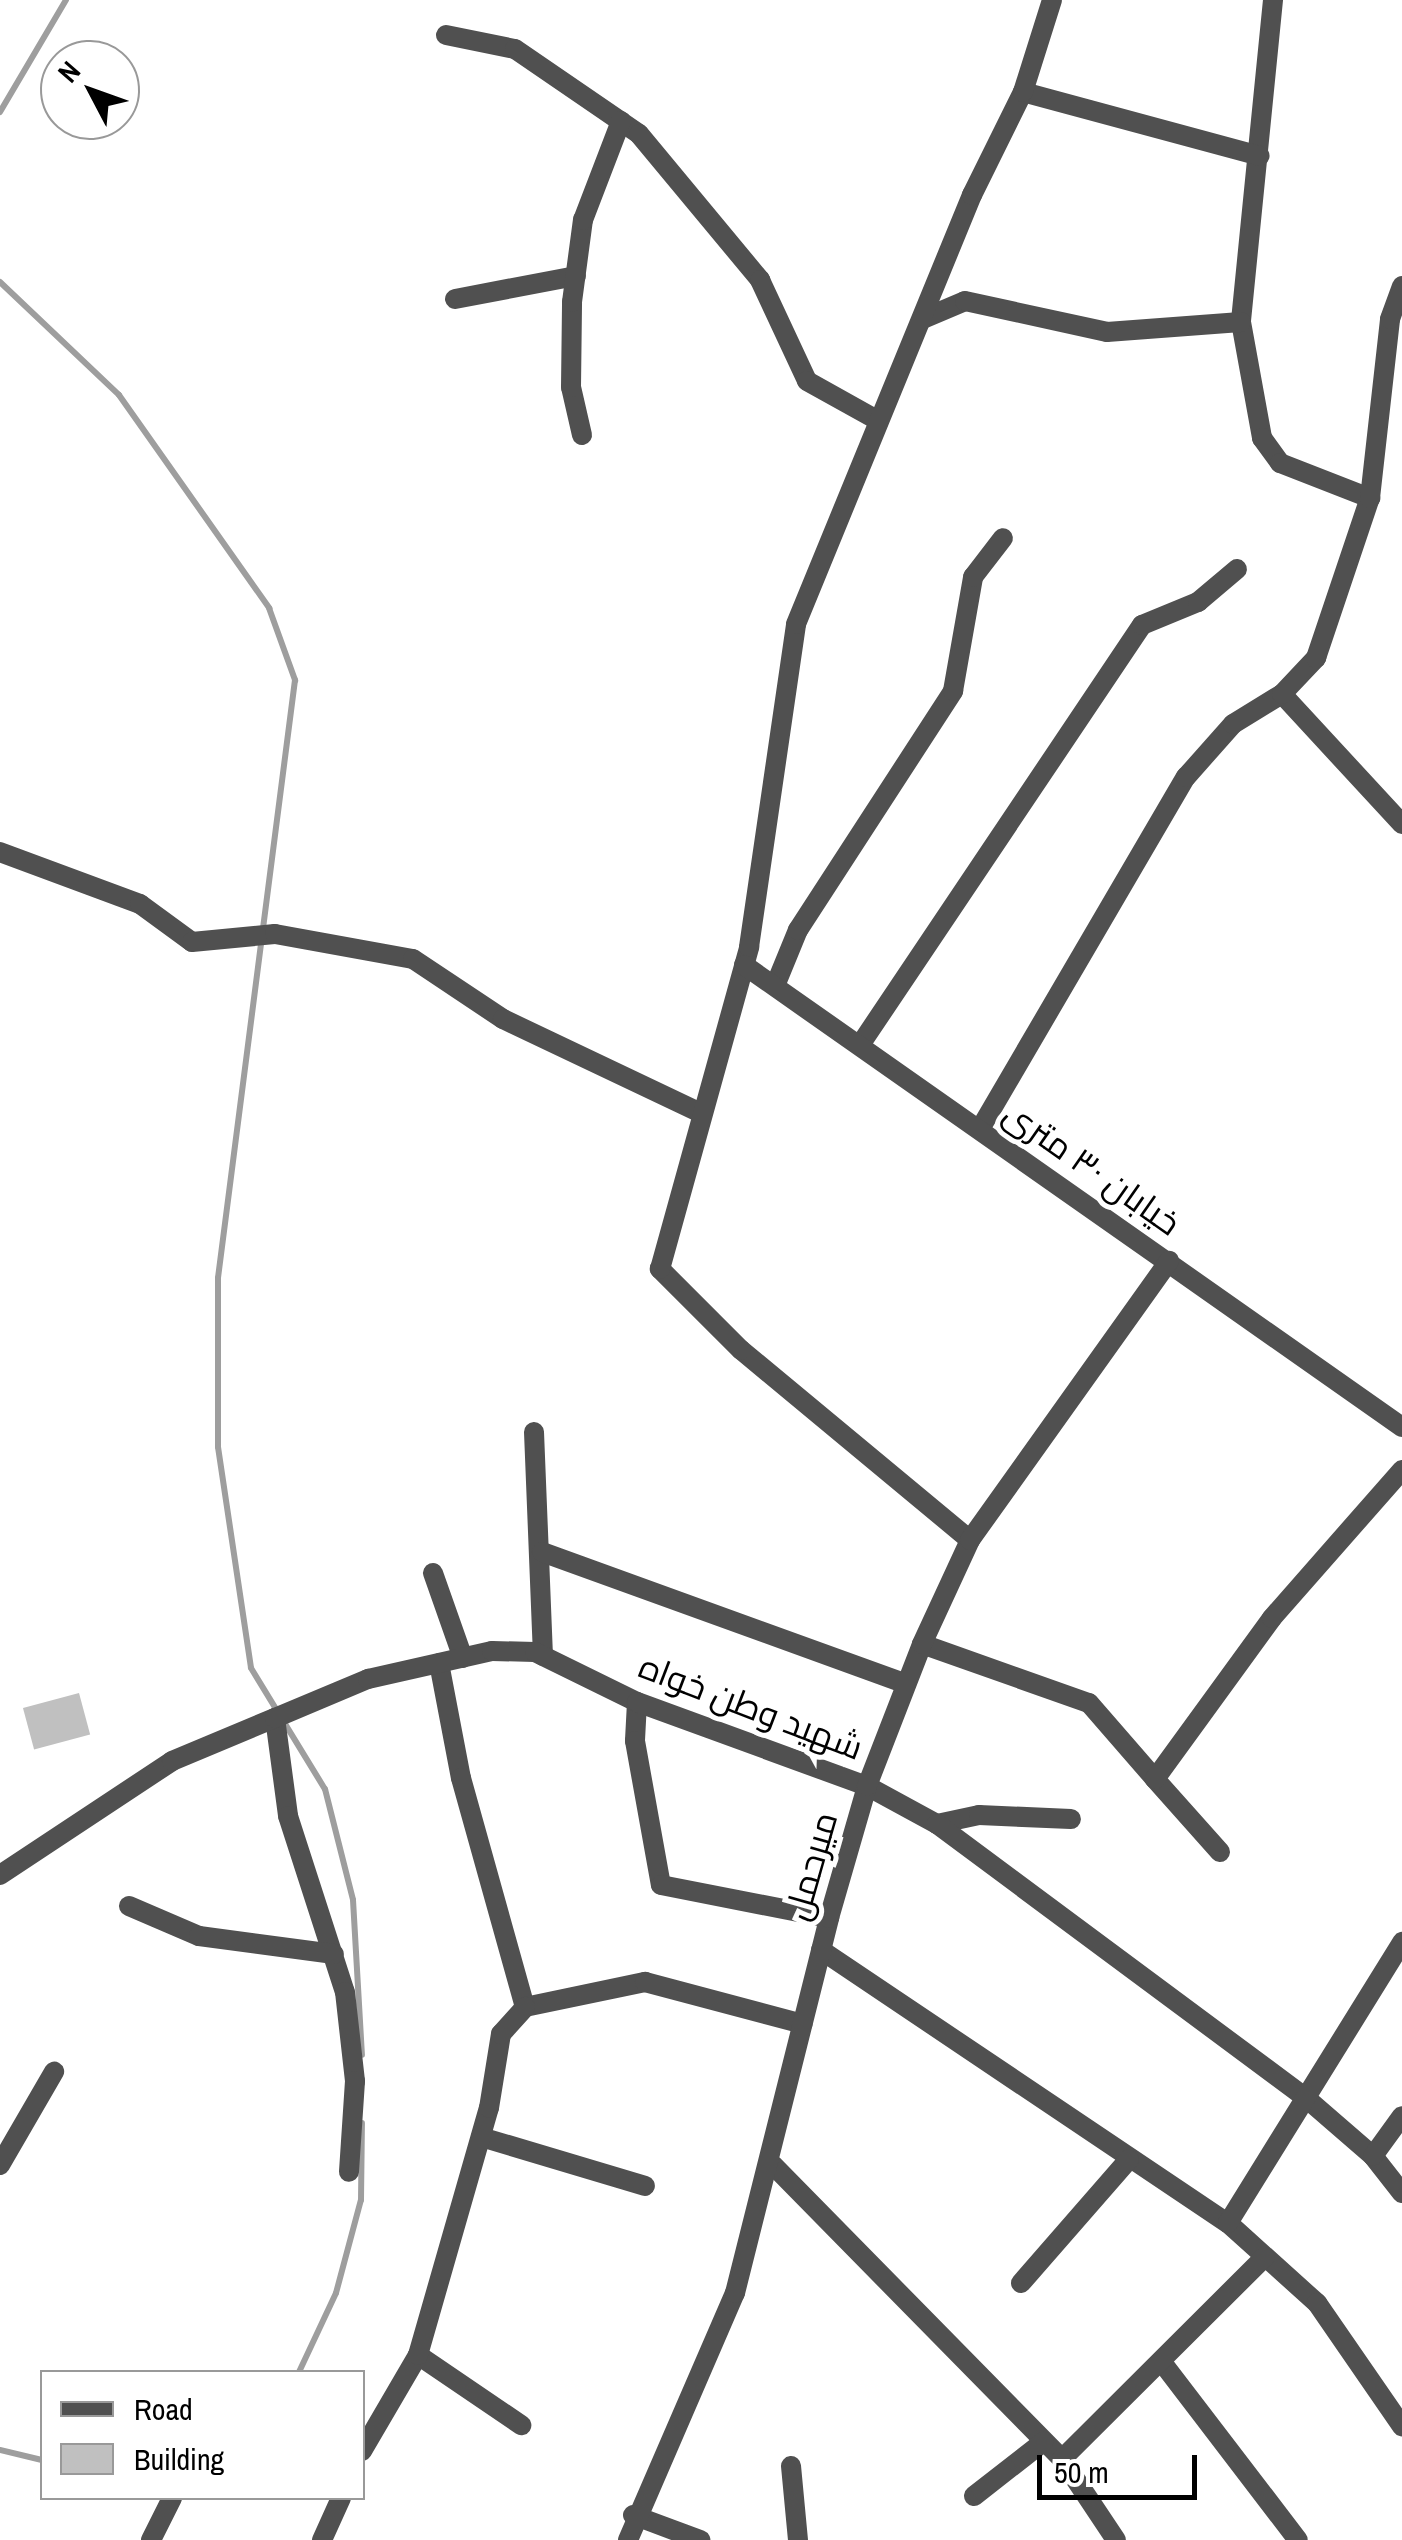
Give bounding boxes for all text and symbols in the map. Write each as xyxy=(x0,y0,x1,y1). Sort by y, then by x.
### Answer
north arrow xyxy=(40,40,140,140)
text: N xyxy=(49,53,89,90)
street label: خیابان ۳۰ متری xyxy=(996,1092,1188,1244)
street label: شهید وطن خواه xyxy=(633,1645,869,1769)
street label: میرحمل xyxy=(776,1807,846,1925)
legend xyxy=(40,2370,365,2500)
text: Road xyxy=(134,2389,193,2429)
scale bar xyxy=(1042,2435,1202,2497)
text: Building xyxy=(134,2439,224,2479)
text: 50 m xyxy=(1054,2452,1109,2492)

